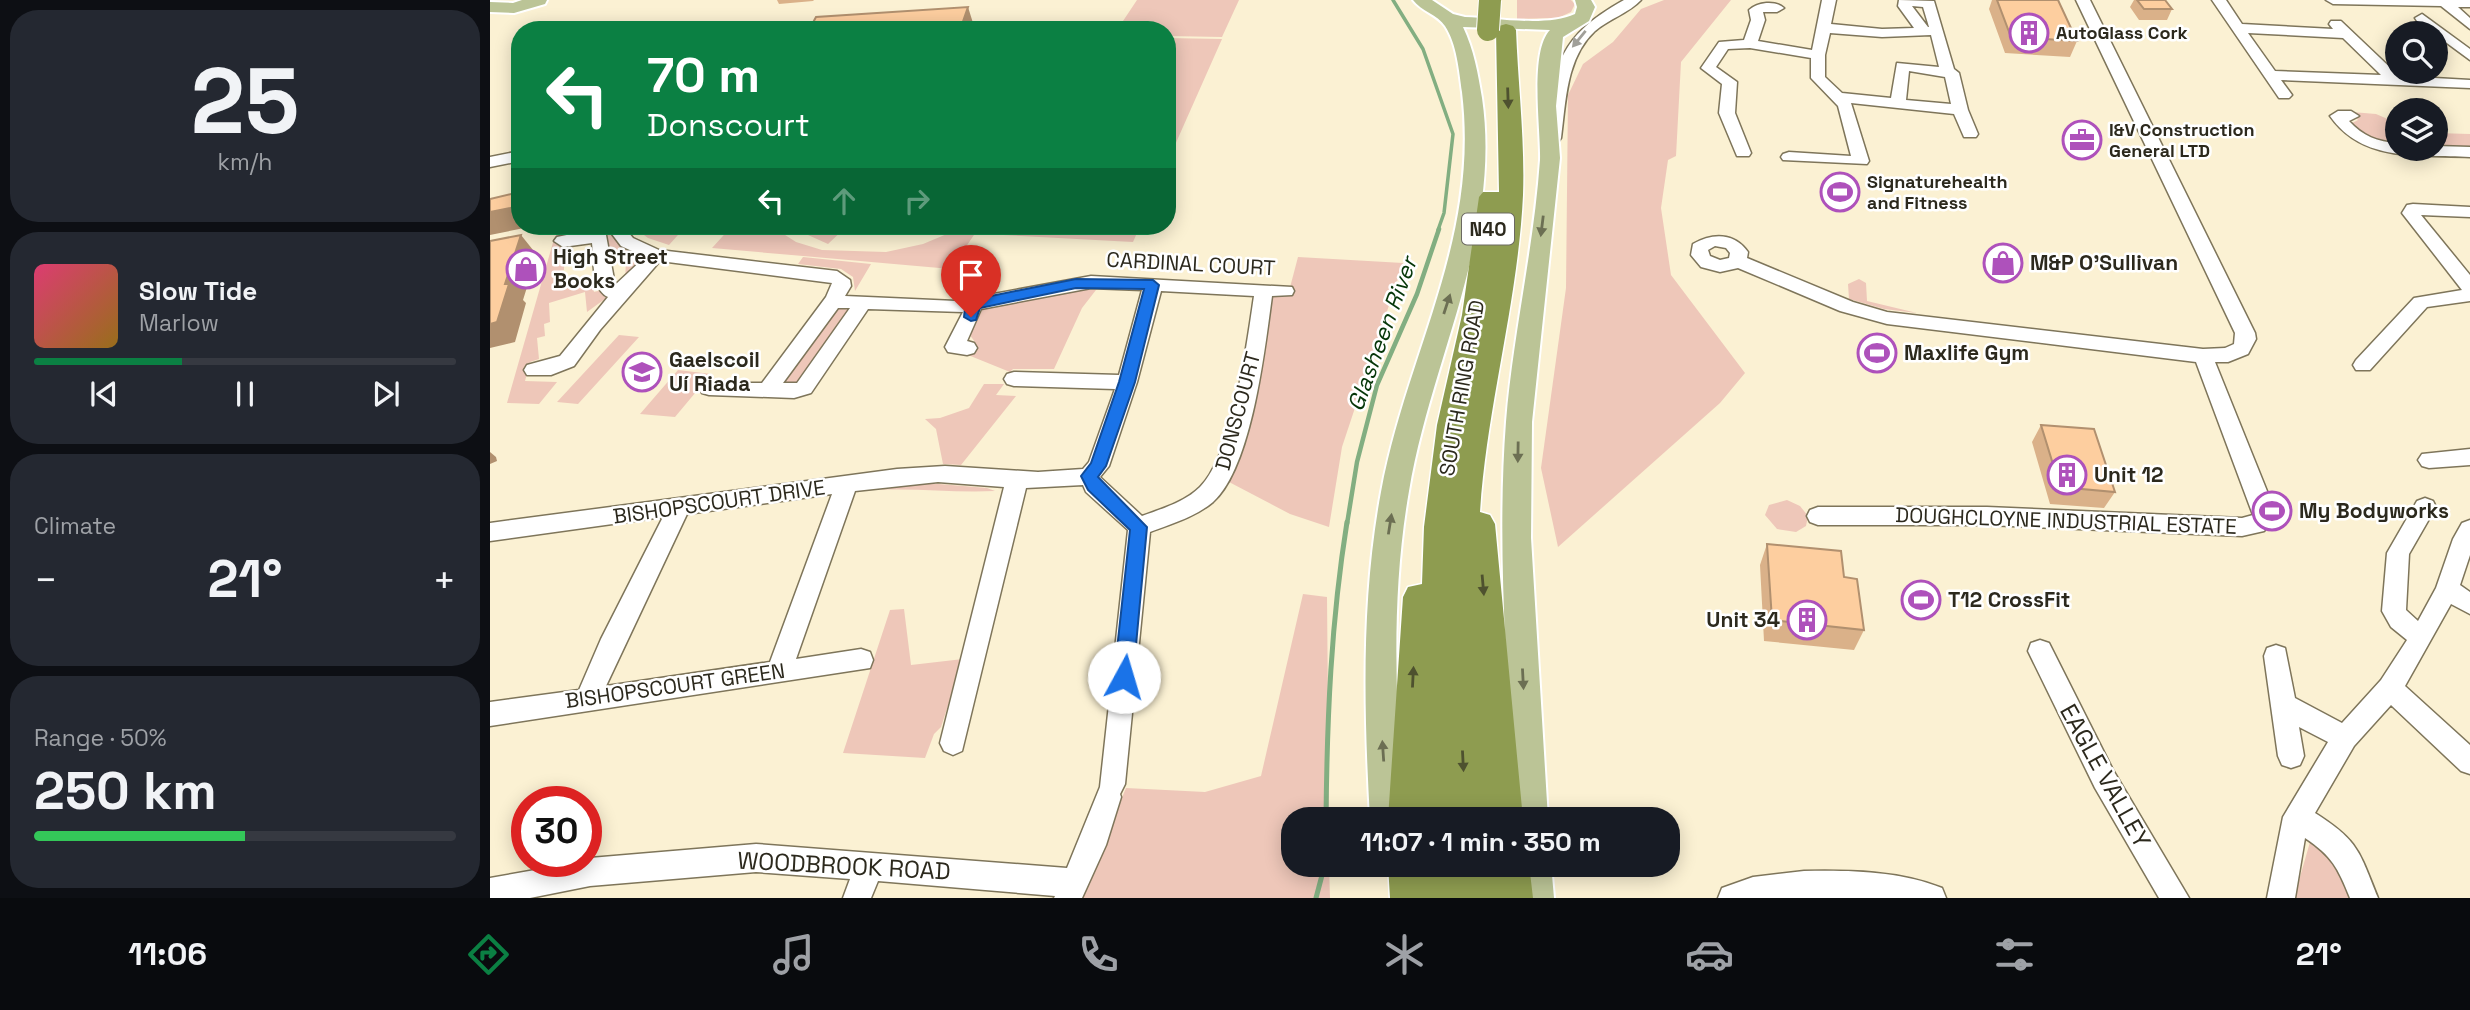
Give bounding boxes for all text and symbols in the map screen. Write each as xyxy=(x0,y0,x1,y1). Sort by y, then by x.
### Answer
building icon: AutoGlass Cork xyxy=(2008,12,2050,54)
place label: AutoGlass Cork xyxy=(2056,21,2188,44)
map controls xyxy=(2385,21,2448,161)
button: search xyxy=(2385,21,2448,84)
one-way arrow xyxy=(1572,30,1587,48)
text: 25 xyxy=(191,43,299,160)
text: 70 m xyxy=(647,44,760,106)
icon: left xyxy=(532,49,623,140)
one-way arrow xyxy=(1503,88,1514,110)
button: layers xyxy=(2385,98,2448,161)
text: Donscourt xyxy=(647,105,810,145)
place label: I&V Construction General LTD xyxy=(2109,118,2255,162)
office icon: I&V Construction General LTD xyxy=(2061,119,2103,161)
text: km/h xyxy=(218,147,272,177)
place label: Signaturehealth and Fitness xyxy=(1867,170,2007,214)
sports icon: Signaturehealth and Fitness xyxy=(1819,171,1861,213)
icon: left xyxy=(752,182,790,220)
icon: ahead xyxy=(825,182,863,220)
icon: right xyxy=(898,182,936,220)
road number: N40 xyxy=(1462,214,1514,244)
one-way arrow xyxy=(1537,215,1548,237)
shop icon: M&P O’Sullivan xyxy=(1982,242,2024,284)
place label: High Street Books xyxy=(553,243,668,294)
pin xyxy=(941,245,1001,317)
street label: CARDINAL COURT xyxy=(1106,246,1276,281)
shop icon: High Street Books xyxy=(505,248,547,290)
place label: M&P O’Sullivan xyxy=(2030,249,2178,276)
water label: Glasheen River xyxy=(1340,251,1425,415)
icon: arrive xyxy=(952,256,990,294)
text: Slow Tide xyxy=(139,274,257,308)
one-way arrow xyxy=(1442,294,1453,315)
street label: SOUTH RING ROAD xyxy=(1433,298,1490,478)
text: Marlow xyxy=(139,308,219,338)
sports icon: Maxlife Gym xyxy=(1856,332,1898,374)
place label: Maxlife Gym xyxy=(1904,339,2029,366)
place label: Gaelscoil Uí Riada xyxy=(669,346,760,397)
street label: DONSCOURT xyxy=(1209,349,1266,473)
school or university icon: Gaelscoil Uí Riada xyxy=(621,351,663,393)
icon: previous xyxy=(85,375,123,413)
icon: pause xyxy=(226,375,264,413)
icon: next xyxy=(367,375,405,413)
one-way arrow xyxy=(1513,441,1524,463)
building icon: Unit 12 xyxy=(2046,454,2088,496)
place label: Unit 12 xyxy=(2094,461,2164,488)
street label: BISHOPSCOURT DRIVE xyxy=(611,473,827,530)
sports icon: My Bodyworks xyxy=(2251,490,2293,532)
place label: My Bodyworks xyxy=(2299,497,2449,524)
street label: DOUGHCLOYNE INDUSTRIAL ESTATE xyxy=(1895,501,2237,540)
text: Climate xyxy=(34,511,116,541)
one-way arrow xyxy=(1385,513,1396,535)
text: 21° xyxy=(208,546,282,612)
text: − xyxy=(34,556,58,604)
text: + xyxy=(432,556,456,604)
one-way arrow xyxy=(1478,574,1489,596)
sports icon: T12 CrossFit xyxy=(1900,579,1942,621)
place label: T12 CrossFit xyxy=(1948,586,2070,613)
building icon: Unit 34 xyxy=(1786,599,1828,641)
place label: Unit 34 xyxy=(1706,606,1780,633)
position arrow xyxy=(1087,640,1161,714)
street label: BISHOPSCOURT GREEN xyxy=(563,657,787,714)
one-way arrow xyxy=(1408,666,1419,688)
one-way arrow xyxy=(1517,668,1528,690)
street label: EAGLE VALLEY xyxy=(2053,698,2158,853)
text: Range · 50% xyxy=(34,723,167,753)
one-way arrow xyxy=(1377,740,1388,762)
one-way arrow xyxy=(1458,750,1469,772)
text: 250 km xyxy=(34,758,217,824)
speed limit sign: 30 xyxy=(511,786,602,877)
text: 11:07 · 1 min · 350 m xyxy=(1360,825,1601,859)
street label: WOODBROOK ROAD xyxy=(737,844,951,887)
icon: directions xyxy=(464,930,513,979)
icon: music xyxy=(769,930,818,979)
icon: phone xyxy=(1074,930,1123,979)
icon: climate xyxy=(1380,930,1429,979)
icon: car xyxy=(1685,930,1734,979)
icon: filters xyxy=(1990,930,2039,979)
text: 11:06 xyxy=(128,934,207,974)
text: 21° xyxy=(2296,934,2342,974)

